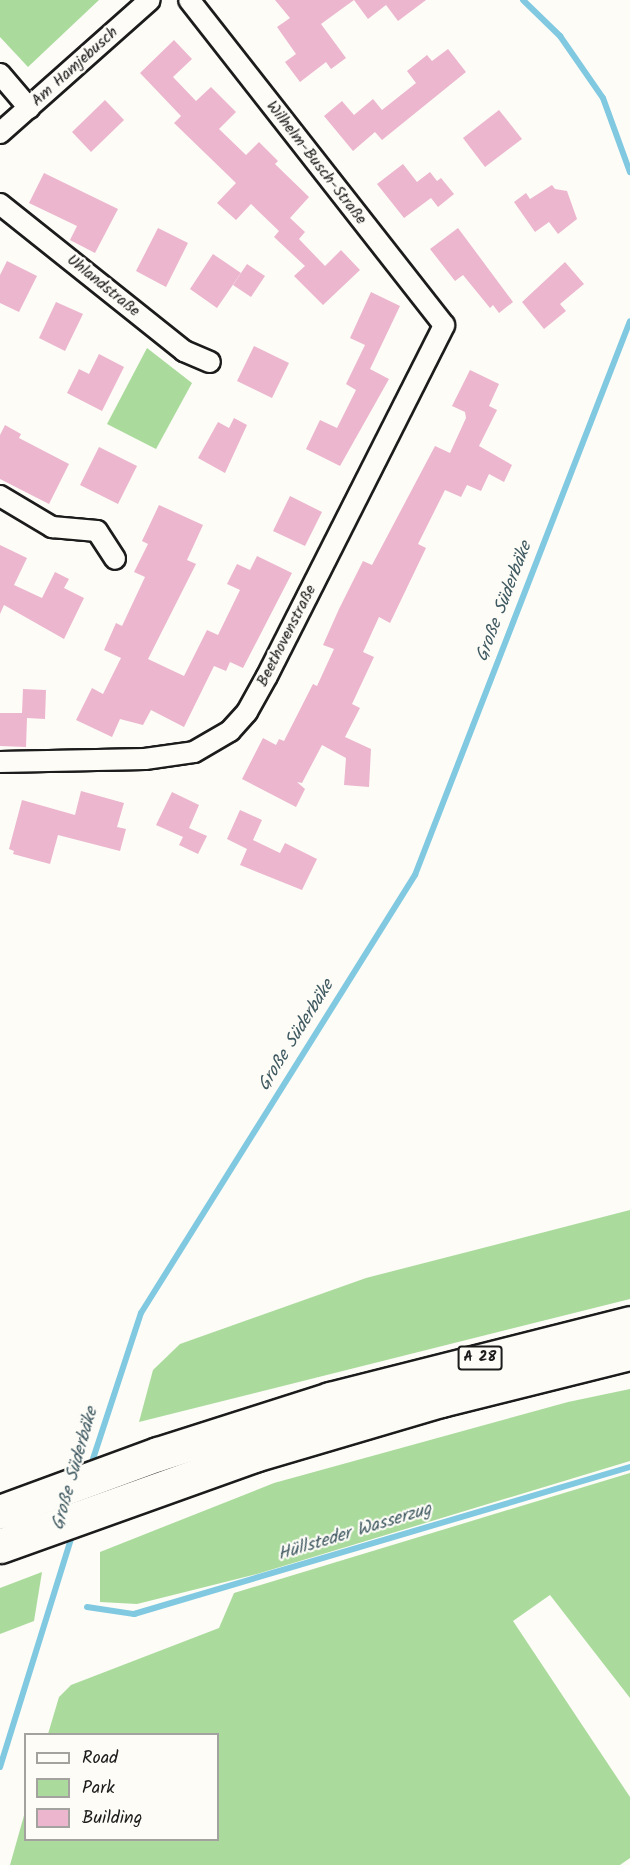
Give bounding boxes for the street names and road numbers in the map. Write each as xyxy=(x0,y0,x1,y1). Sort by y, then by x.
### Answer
street label: Am Hamjebusch xyxy=(28,23,122,111)
street label: Wilhelm-Busch-Straße xyxy=(262,97,370,229)
street label: Uhlandstraße xyxy=(63,251,143,321)
street label: Beethovenstraße xyxy=(253,582,321,690)
road number: A 28 xyxy=(458,1346,502,1370)

